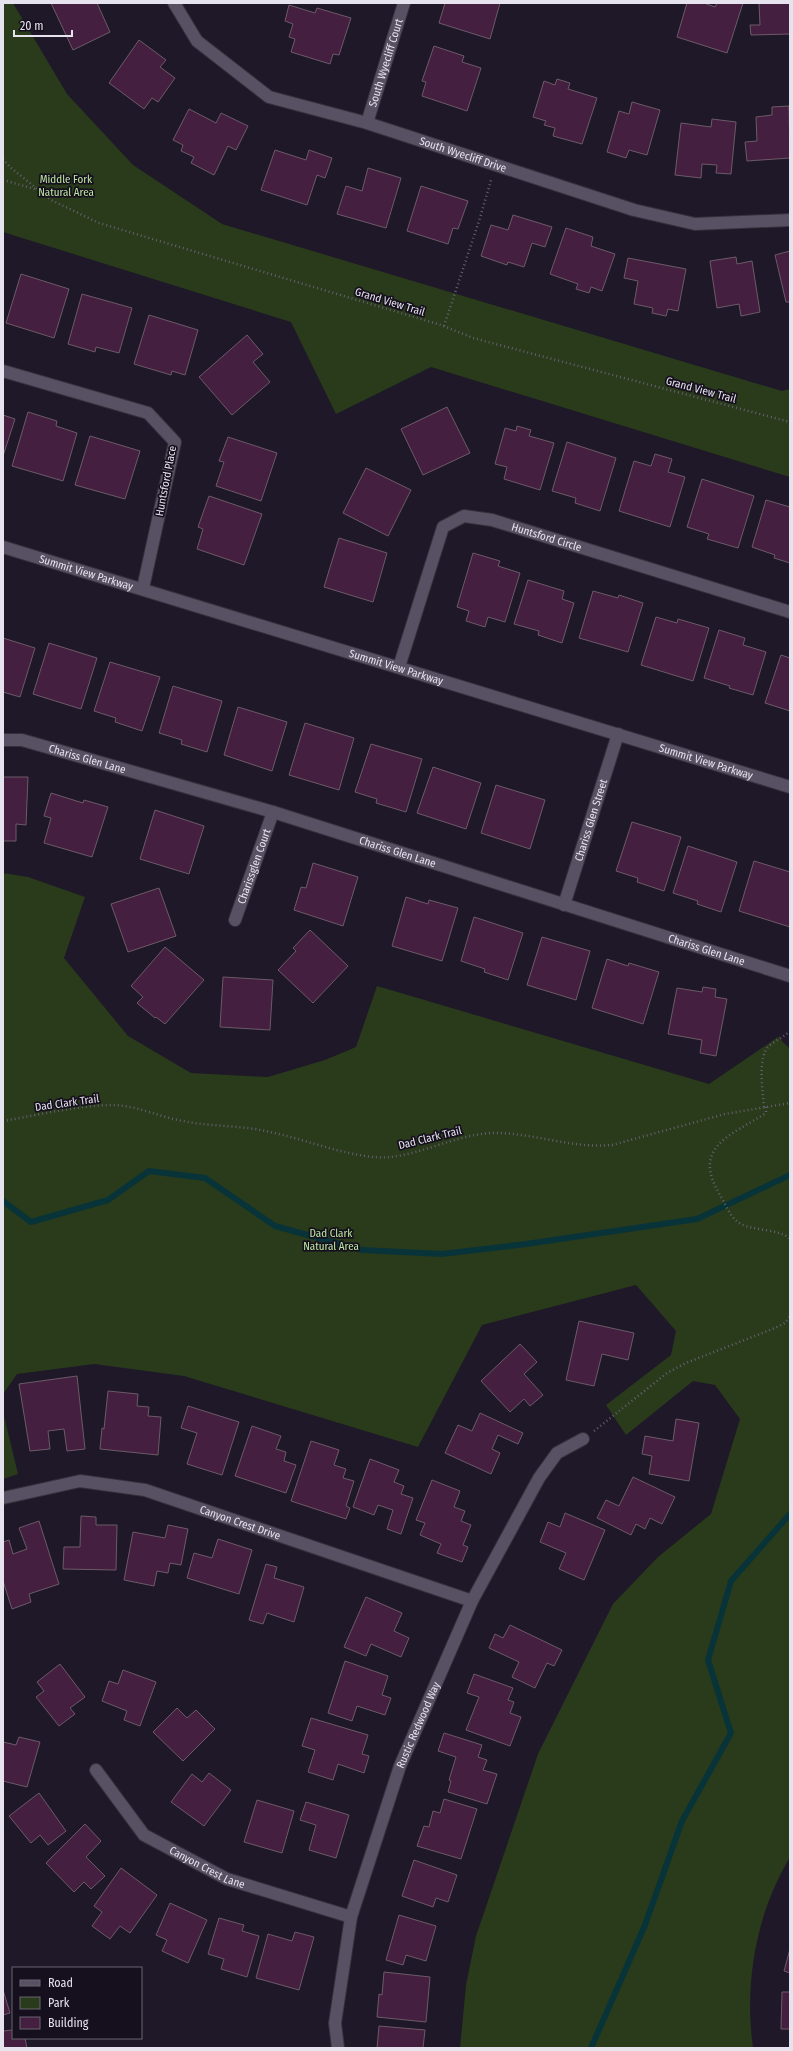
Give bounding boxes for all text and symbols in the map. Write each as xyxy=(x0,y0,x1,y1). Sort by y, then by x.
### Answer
scale bar xyxy=(14,12,72,38)
street label: South Wyecliff Court xyxy=(366,17,405,109)
text: 20 m xyxy=(20,19,44,33)
street label: South Wyecliff Drive xyxy=(418,134,508,175)
park label: Middle Fork Natural Area xyxy=(38,173,94,199)
street label: Grand View Trail xyxy=(353,285,427,319)
street label: Grand View Trail xyxy=(664,374,738,406)
street label: Huntsford Place xyxy=(153,445,179,517)
street label: Huntsford Circle xyxy=(510,520,583,554)
street label: Summit View Parkway xyxy=(38,552,135,593)
street label: Summit View Parkway xyxy=(348,646,445,687)
street label: Summit View Parkway xyxy=(657,741,755,782)
street label: Chariss Glen Lane xyxy=(47,742,127,776)
street label: Chariss Glen Street xyxy=(572,777,610,863)
street label: Charissglen Court xyxy=(235,827,273,906)
street label: Chariss Glen Lane xyxy=(358,833,438,870)
street label: Chariss Glen Lane xyxy=(667,931,747,968)
street label: Dad Clark Trail xyxy=(34,1092,100,1114)
street label: Dad Clark Trail xyxy=(397,1124,463,1152)
park label: Dad Clark Natural Area xyxy=(303,1227,359,1253)
street label: Canyon Crest Drive xyxy=(198,1503,282,1542)
street label: Rustic Redwood Way xyxy=(393,1680,442,1770)
street label: Canyon Crest Lane xyxy=(167,1843,247,1891)
legend xyxy=(12,1967,142,2039)
text: Road xyxy=(48,1976,73,1990)
text: Park xyxy=(48,1996,70,2010)
text: Building xyxy=(48,2016,89,2030)

